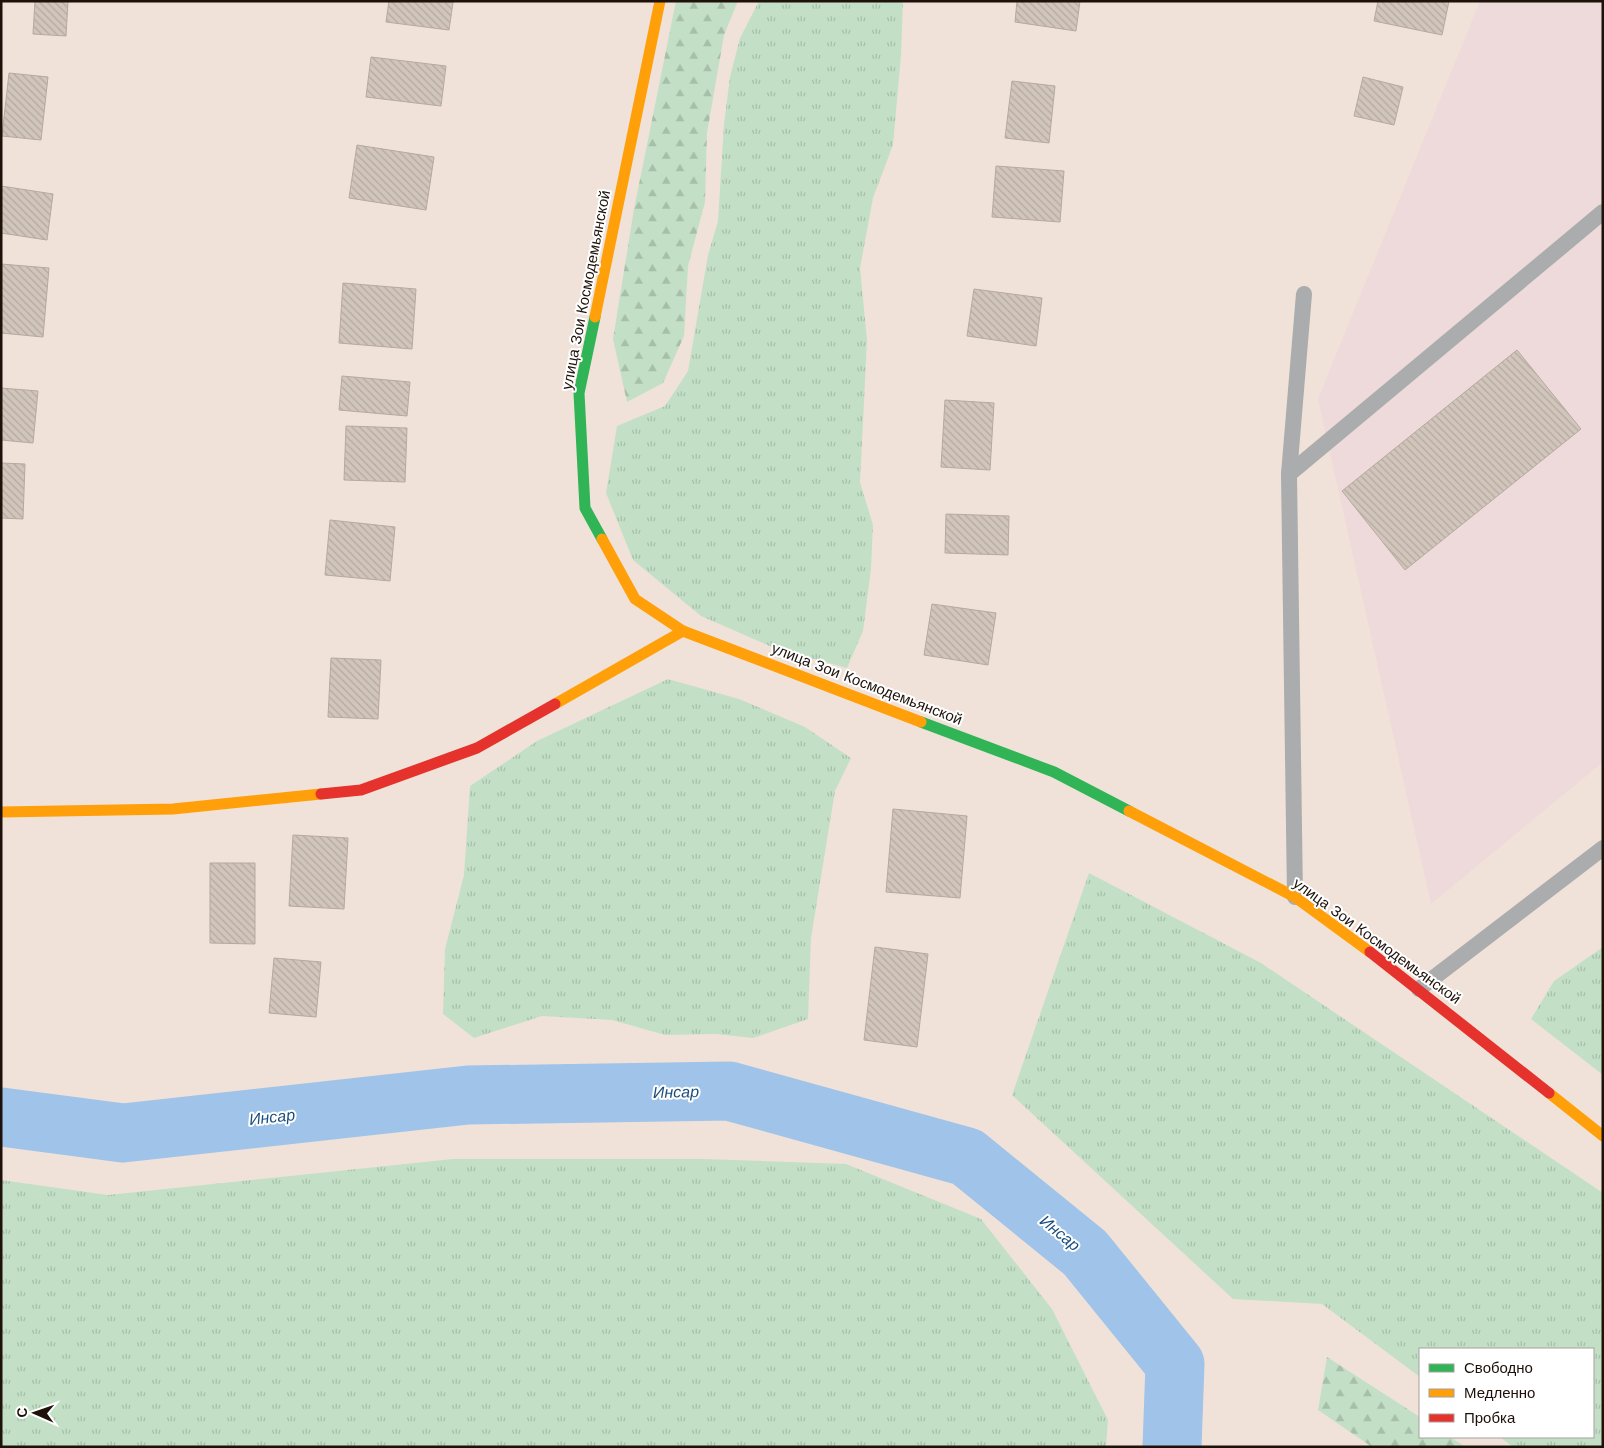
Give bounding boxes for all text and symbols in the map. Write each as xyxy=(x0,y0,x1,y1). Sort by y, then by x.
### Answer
street label: улица Зои Космодемьянской xyxy=(558,189,614,391)
street label: улица Зои Космодемьянской xyxy=(769,639,965,729)
street label: улица Зои Космодемьянской xyxy=(1290,874,1464,1008)
water label: Инсар xyxy=(653,1082,699,1102)
water label: Инсар xyxy=(248,1105,296,1129)
water label: Инсар xyxy=(1036,1211,1084,1255)
legend xyxy=(1419,1348,1594,1438)
text: Свободно xyxy=(1464,1359,1533,1377)
text: Медленно xyxy=(1464,1384,1535,1402)
north arrow xyxy=(10,1388,60,1438)
text: С xyxy=(14,1407,30,1418)
text: Пробка xyxy=(1464,1409,1516,1427)

